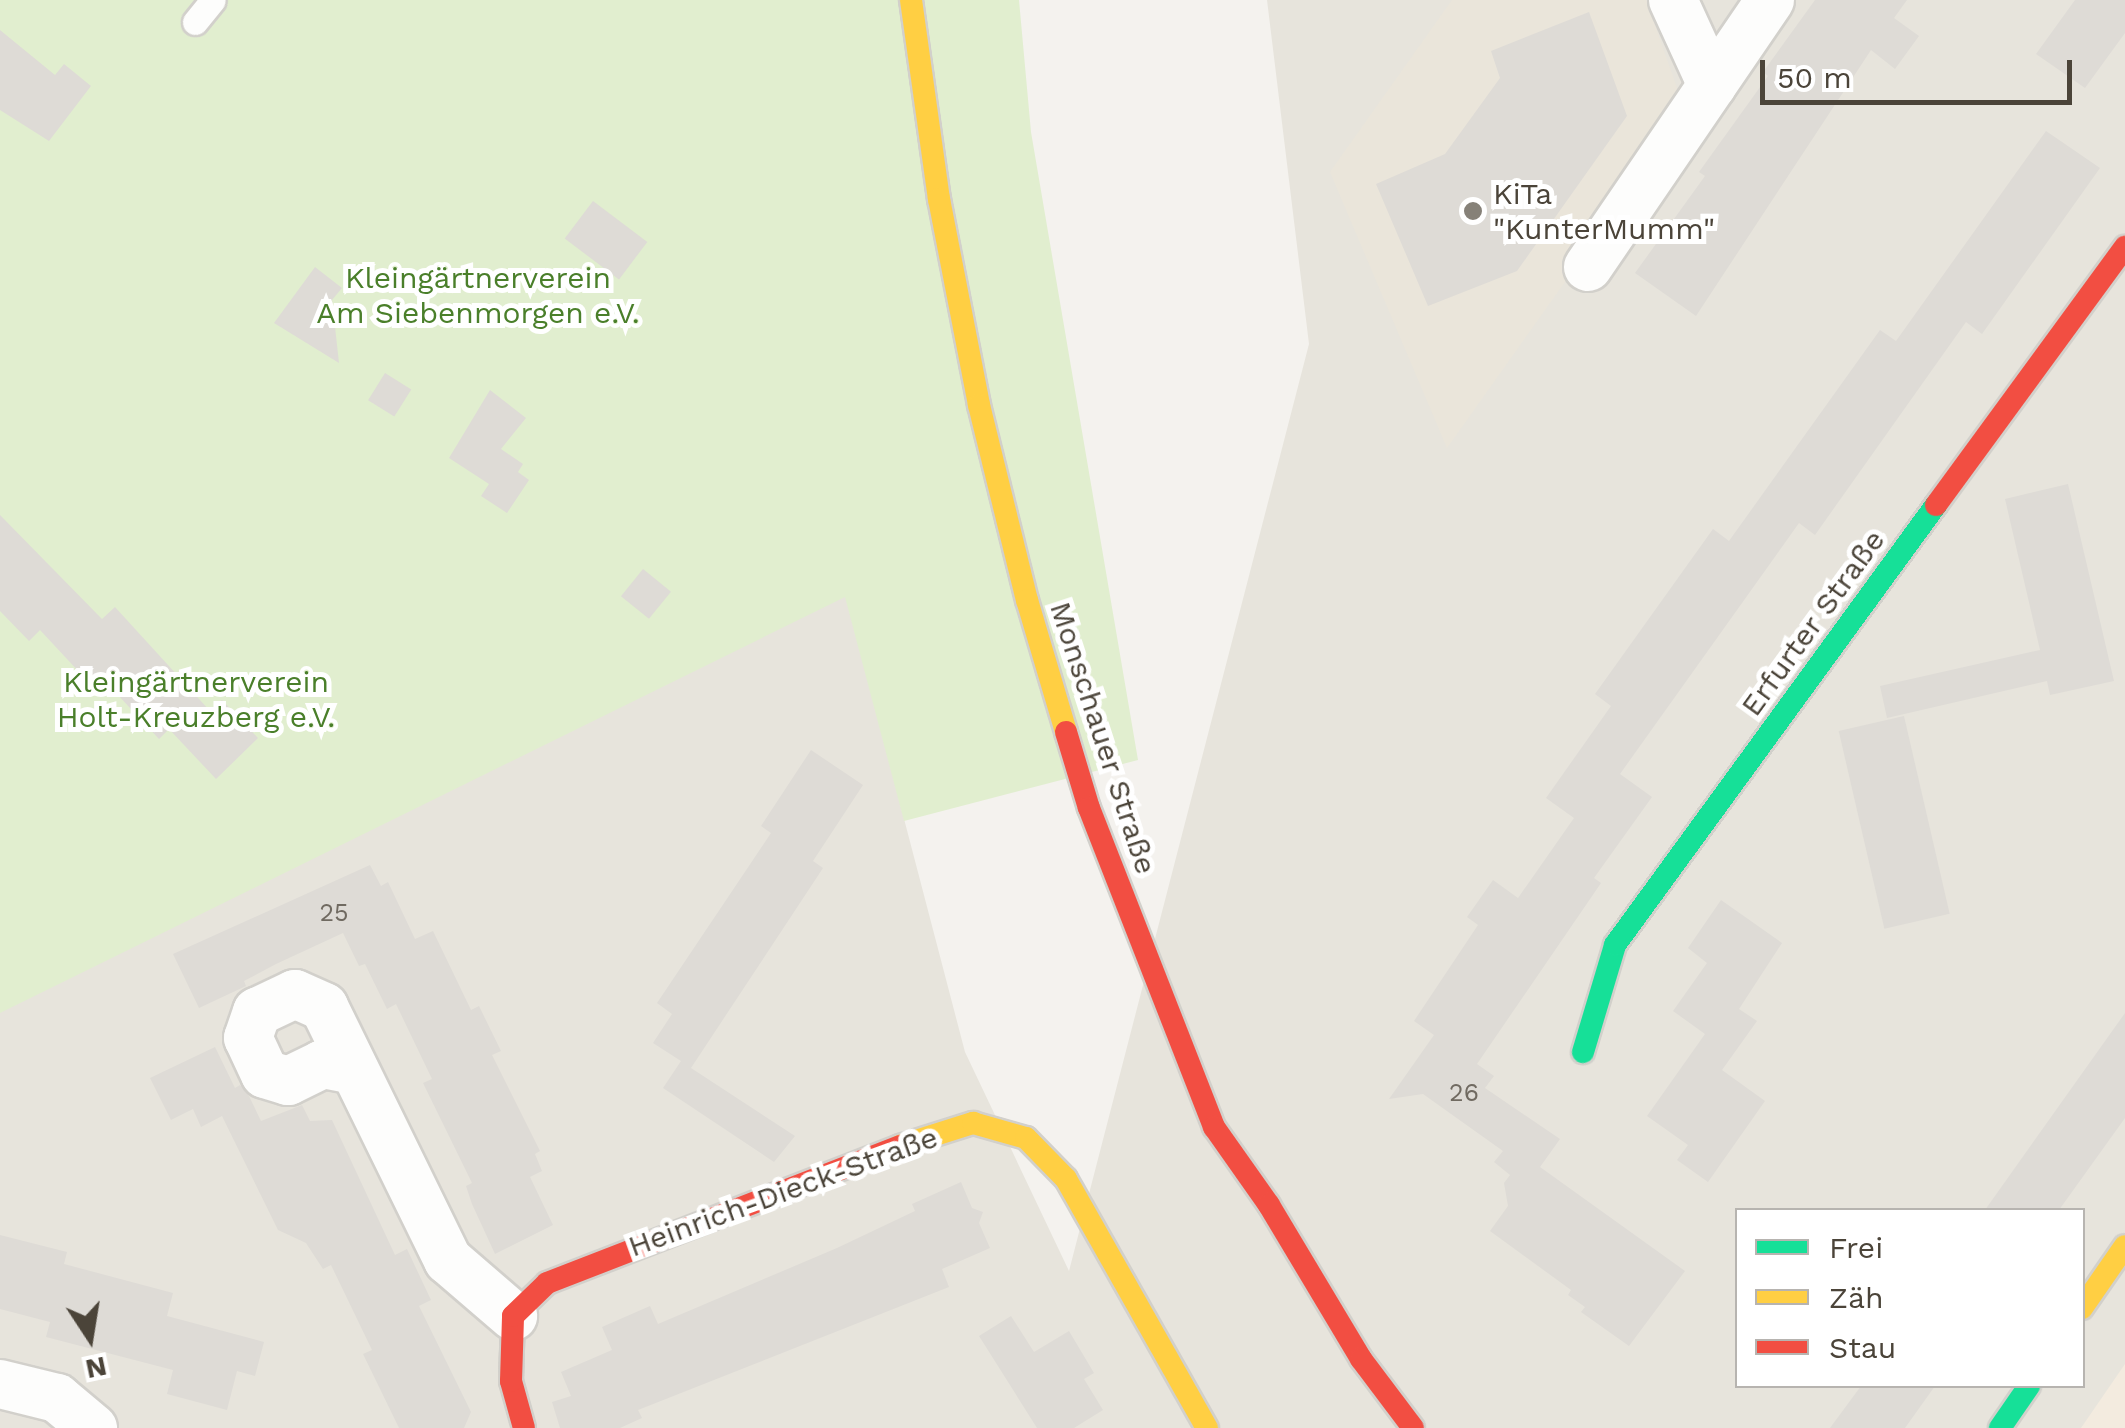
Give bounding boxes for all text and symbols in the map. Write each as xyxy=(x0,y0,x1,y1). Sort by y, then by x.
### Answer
scale bar xyxy=(1765,40,2078,102)
text: 50 m xyxy=(1777,60,1852,95)
place label: KiTa "KunterMumm" xyxy=(1493,176,1715,246)
marker: KiTa "KunterMumm" xyxy=(1462,200,1484,222)
park label: Kleingärtnerverein Am Siebenmorgen e.V. xyxy=(316,260,640,330)
street label: Erfurter Straße xyxy=(1733,523,1893,723)
street label: Monschauer Straße xyxy=(1042,597,1164,879)
park label: Kleingärtnerverein Holt-Kreuzberg e.V. xyxy=(57,664,335,734)
house number: 25 xyxy=(319,898,349,928)
house number: 26 xyxy=(1449,1078,1479,1108)
street label: Heinrich-Dieck-Straße xyxy=(623,1119,943,1265)
legend xyxy=(1735,1208,2085,1388)
text: Frei xyxy=(1829,1230,1883,1265)
text: Zäh xyxy=(1829,1280,1883,1315)
north arrow xyxy=(40,1288,140,1388)
text: Stau xyxy=(1829,1330,1896,1365)
text: N xyxy=(83,1350,110,1386)

